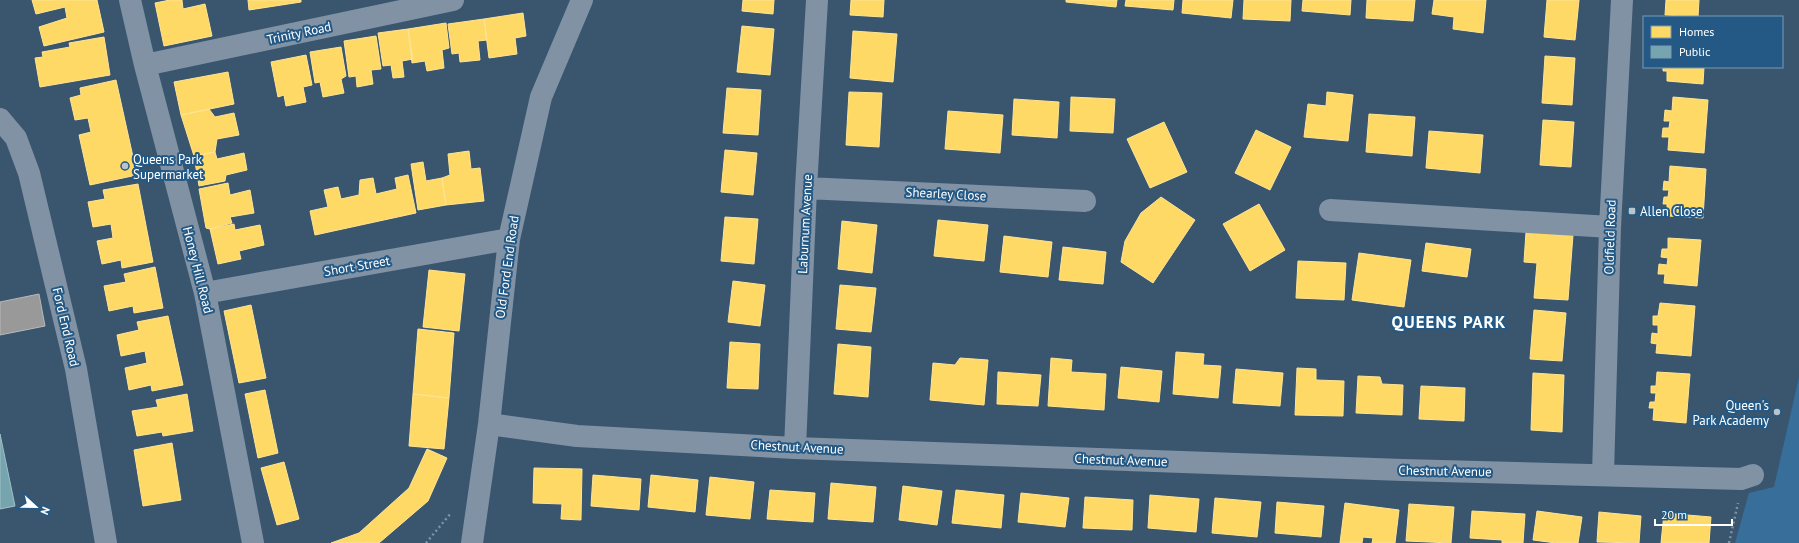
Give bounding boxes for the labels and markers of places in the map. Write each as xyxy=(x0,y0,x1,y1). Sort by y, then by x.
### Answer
place label: Queens Park Supermarket xyxy=(133,151,204,183)
marker: Queens Park Supermarket xyxy=(120,161,130,171)
place label: Allen Close xyxy=(1640,203,1703,220)
marker: Allen Close xyxy=(1627,206,1637,216)
place label: Queen's Park Academy xyxy=(1692,397,1769,429)
marker: Queen's Park Academy xyxy=(1772,407,1782,417)

